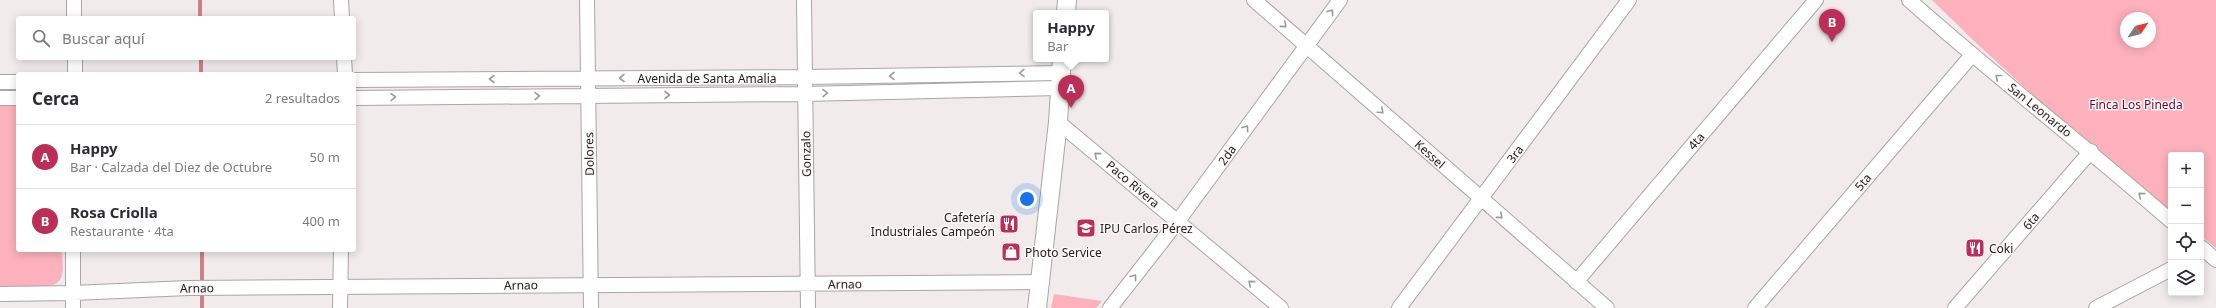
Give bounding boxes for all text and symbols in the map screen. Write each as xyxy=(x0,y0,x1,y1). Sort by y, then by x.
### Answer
pin: B xyxy=(1819,9,1845,42)
popup xyxy=(1033,10,1109,62)
one-way arrow xyxy=(1326,10,1333,17)
north arrow xyxy=(2120,12,2156,48)
search box xyxy=(16,16,356,60)
text: Happy xyxy=(1047,17,1095,37)
one-way arrow xyxy=(1279,21,1287,28)
icon: search xyxy=(30,27,52,49)
text: Buscar aquí xyxy=(62,28,145,48)
text: Bar xyxy=(1047,37,1068,55)
one-way arrow xyxy=(1019,69,1025,77)
street label: Avenida de Santa Amalia xyxy=(637,70,777,87)
one-way arrow xyxy=(889,72,895,80)
one-way arrow xyxy=(619,74,625,82)
one-way arrow xyxy=(1996,74,2003,81)
one-way arrow xyxy=(489,75,495,83)
pin: A xyxy=(1058,75,1084,108)
street label: San Leonardo xyxy=(2004,79,2076,141)
text: Cerca xyxy=(32,87,79,110)
text: 2 resultados xyxy=(265,89,340,107)
one-way arrow xyxy=(822,89,828,98)
one-way arrow xyxy=(664,91,670,99)
one-way arrow xyxy=(534,92,540,100)
one-way arrow xyxy=(390,93,396,101)
park label: Finca Los Pineda xyxy=(2089,96,2183,113)
one-way arrow xyxy=(1377,107,1384,114)
one-way arrow xyxy=(1241,126,1248,133)
street label: 4ta xyxy=(1684,129,1708,153)
street label: Gonzalo xyxy=(797,131,815,177)
street label: Dolores xyxy=(580,132,598,176)
street label: Kessel xyxy=(1411,136,1449,172)
text: Happy xyxy=(70,138,118,158)
street label: 2da xyxy=(1214,142,1240,168)
street label: 3ra xyxy=(1503,142,1527,166)
text: A xyxy=(41,148,50,166)
text: 50 m xyxy=(310,148,340,166)
one-way arrow xyxy=(1095,152,1102,159)
map controls xyxy=(2168,152,2204,296)
button: + xyxy=(2168,152,2204,188)
street label: Paco Rivera xyxy=(1103,157,1163,211)
text: Bar · Calzada del Diez de Octubre xyxy=(70,158,272,176)
street label: 5ta xyxy=(1851,170,1875,194)
button: − xyxy=(2168,188,2204,224)
your location xyxy=(1017,189,1037,209)
one-way arrow xyxy=(2139,193,2146,200)
text: Rosa Criolla xyxy=(70,202,158,222)
place label: Cafetería Industriales Campeón xyxy=(871,209,995,240)
street label: 6ta xyxy=(2019,209,2043,233)
one-way arrow xyxy=(1495,211,1503,219)
text: B xyxy=(41,212,49,230)
text: 400 m xyxy=(302,212,340,230)
restaurant icon: Cafetería Industriales Campeón xyxy=(998,213,1020,235)
school or university icon: IPU Carlos Pérez xyxy=(1075,217,1097,239)
place label: IPU Carlos Pérez xyxy=(1100,220,1193,237)
text: Restaurante · 4ta xyxy=(70,222,174,240)
button: locate xyxy=(2168,224,2204,260)
restaurant icon: Coki xyxy=(1964,237,1986,259)
place label: Coki xyxy=(1989,240,2013,257)
shop icon: Photo Service xyxy=(1000,241,1022,263)
place label: Photo Service xyxy=(1025,244,1102,261)
button: layers xyxy=(2168,260,2204,296)
one-way arrow xyxy=(1129,274,1136,281)
street label: Arnao xyxy=(828,275,862,293)
street label: Arnao xyxy=(504,276,538,294)
street label: Arnao xyxy=(180,279,214,297)
one-way arrow xyxy=(1248,280,1255,287)

